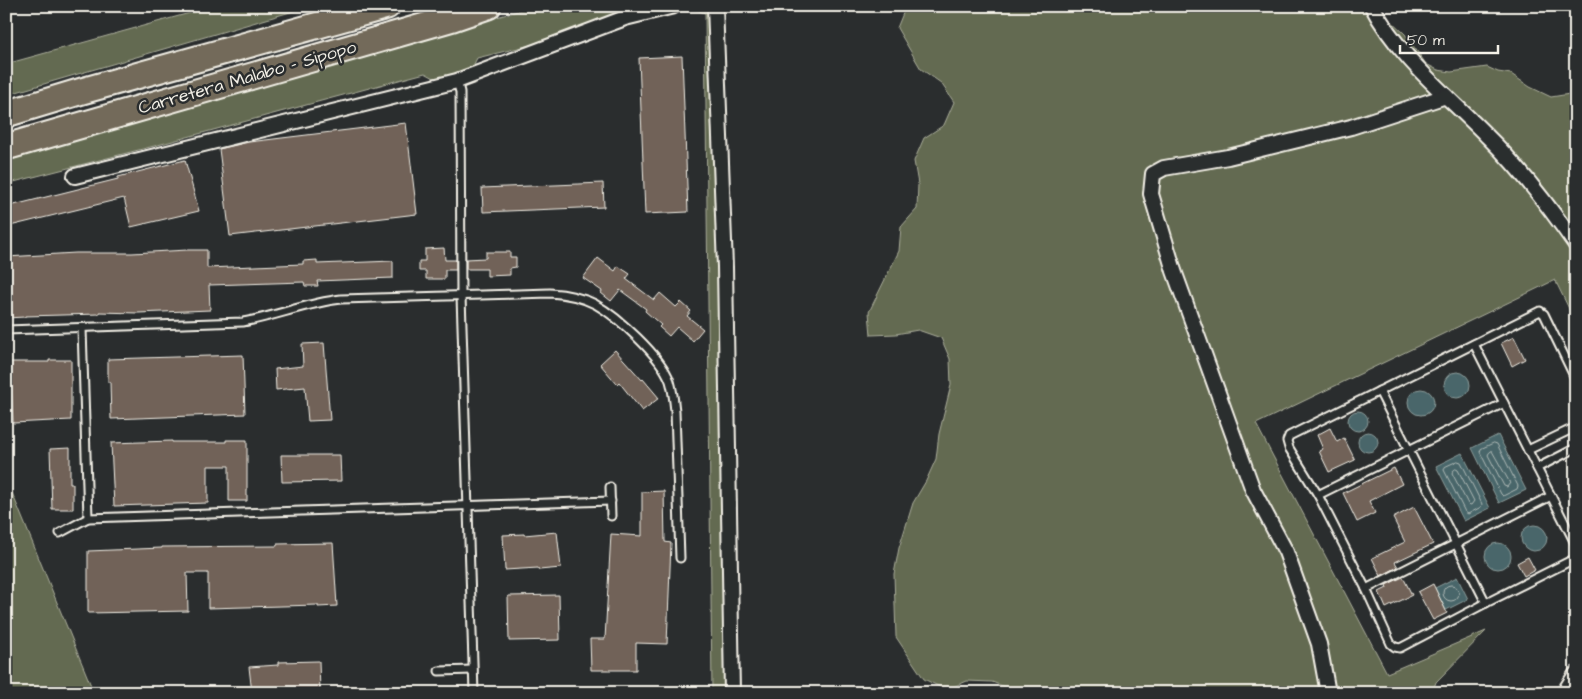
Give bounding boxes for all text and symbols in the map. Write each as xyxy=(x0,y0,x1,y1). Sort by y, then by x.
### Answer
scale bar xyxy=(1400,22,1497,54)
text: 50 m xyxy=(1407,30,1445,51)
street label: Carretera Malabo - Sipopo xyxy=(135,34,359,121)

